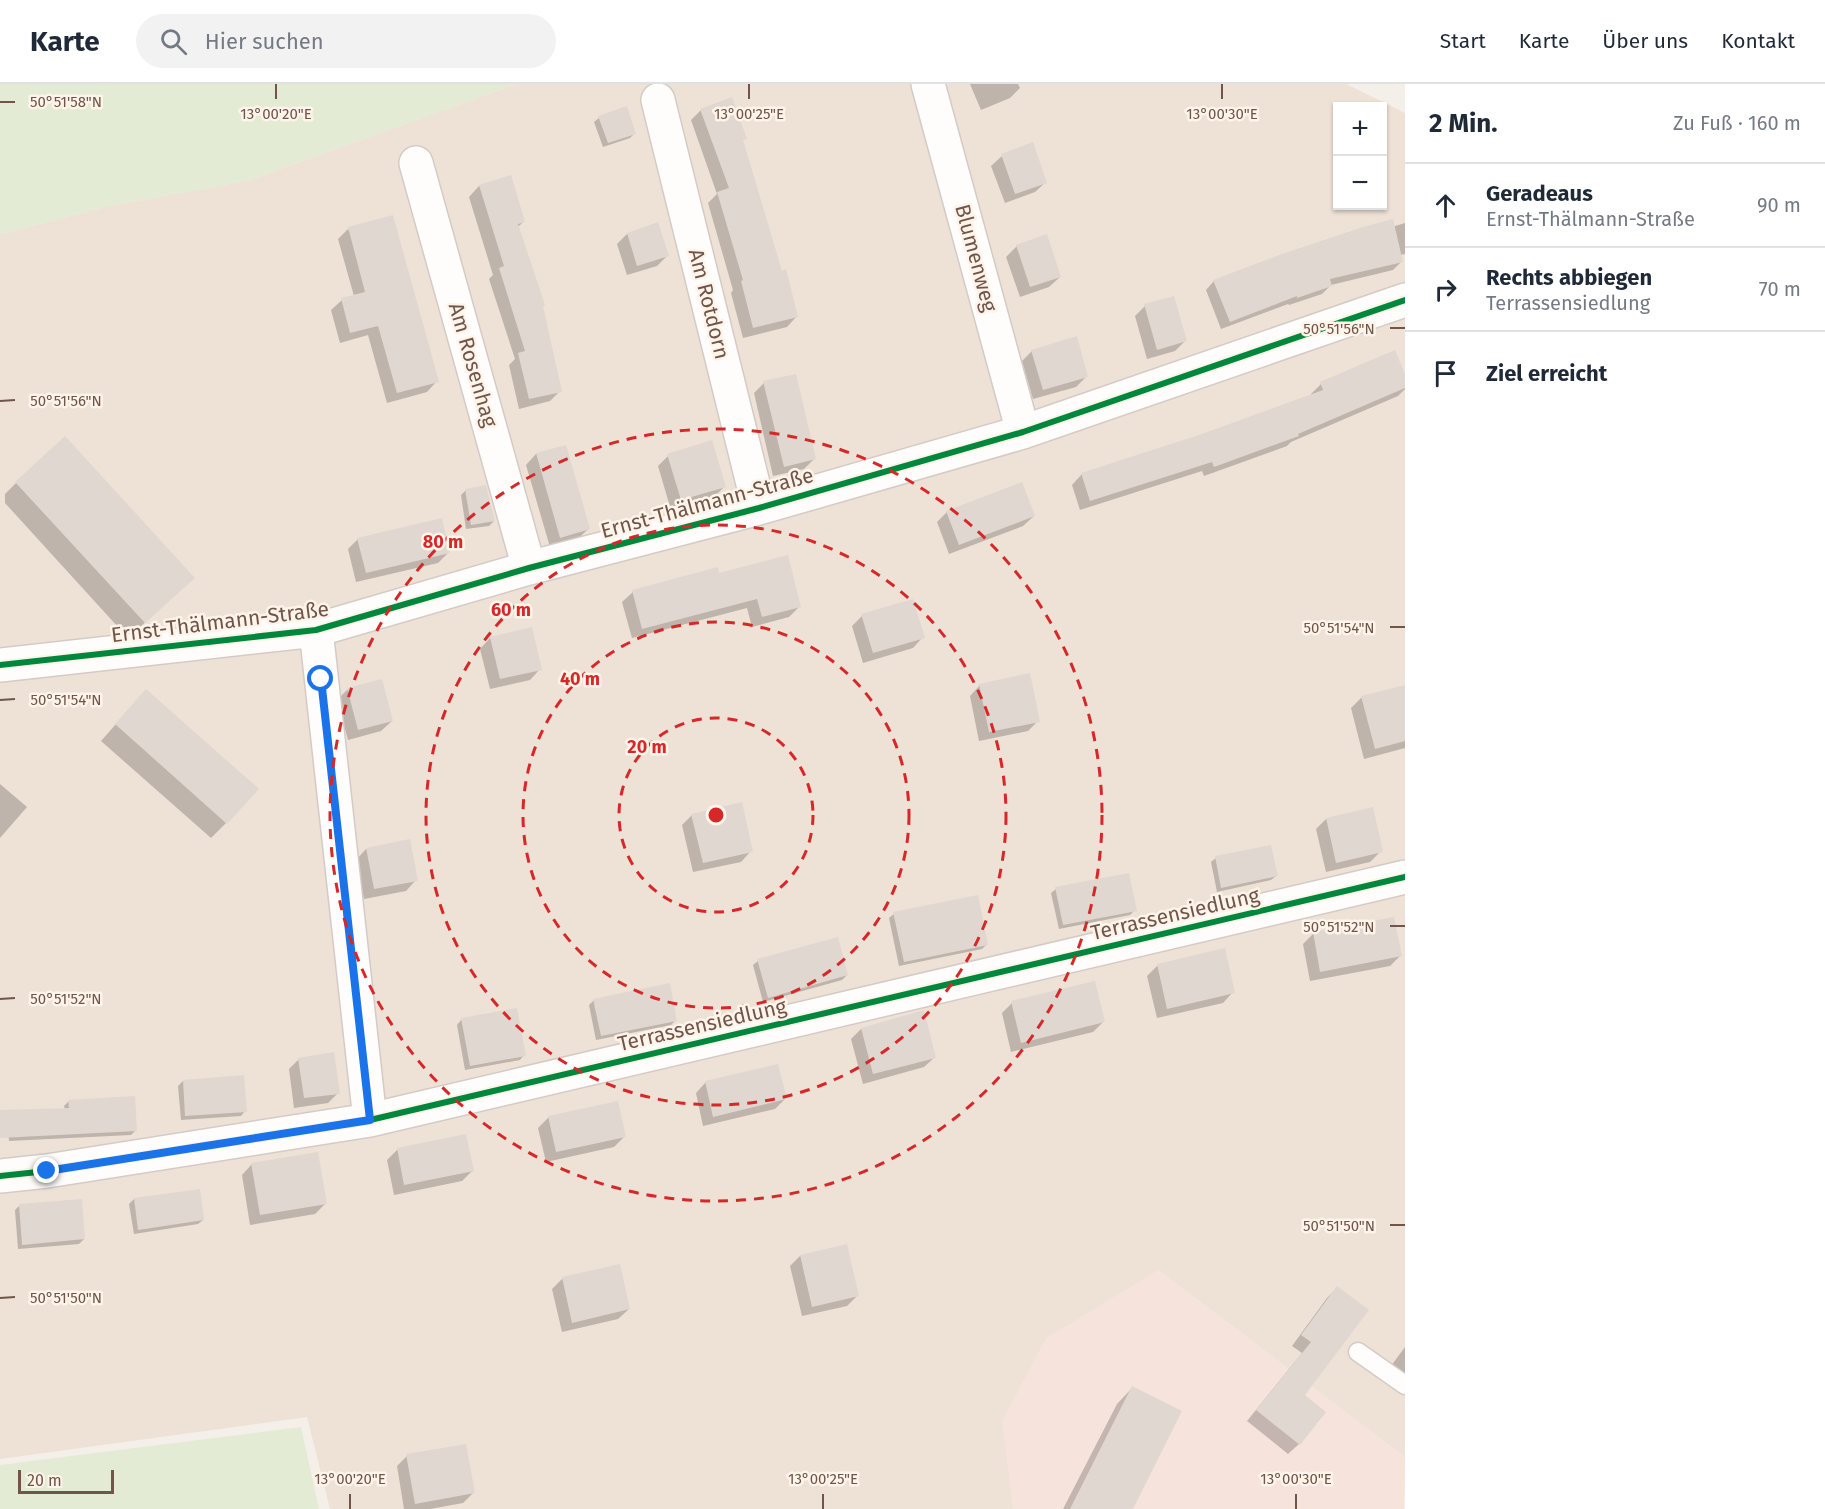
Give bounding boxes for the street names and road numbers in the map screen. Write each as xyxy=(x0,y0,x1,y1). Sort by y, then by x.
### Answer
street label: Blumenweg xyxy=(949,201,1003,315)
street label: Am Rotdorn xyxy=(683,246,735,362)
street label: Am Rosenhag xyxy=(443,300,503,430)
street label: Ernst-Thälmann-Straße xyxy=(598,462,816,544)
street label: Ernst-Thälmann-Straße xyxy=(110,596,330,648)
street label: Terrassensiedlung xyxy=(1088,882,1262,946)
street label: Terrassensiedlung xyxy=(615,993,789,1057)

